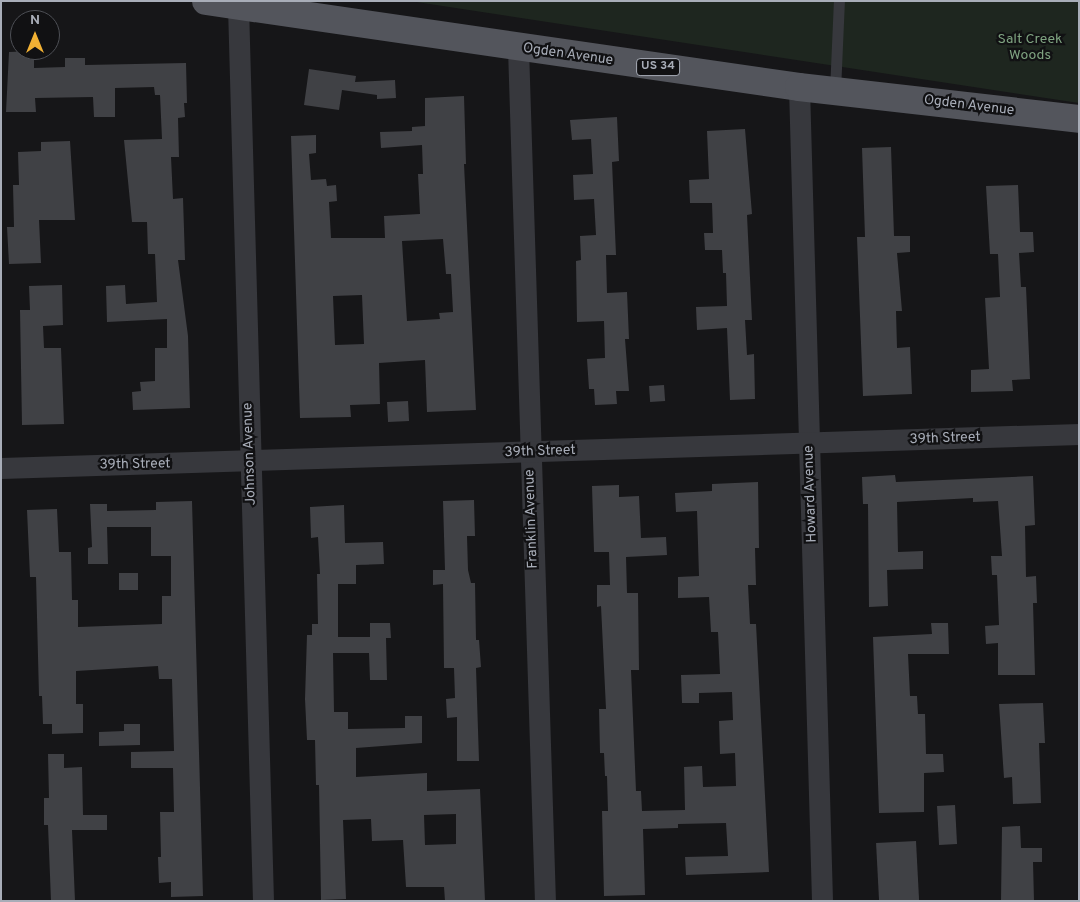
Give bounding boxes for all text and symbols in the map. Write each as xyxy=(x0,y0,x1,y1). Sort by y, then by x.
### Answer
north arrow xyxy=(10,10,60,60)
text: N xyxy=(30,12,40,29)
park label: Salt Creek Woods xyxy=(998,32,1062,64)
street label: Ogden Avenue xyxy=(522,40,614,70)
road number: US 34 xyxy=(636,58,680,76)
street label: Ogden Avenue xyxy=(923,92,1015,120)
street label: Johnson Avenue xyxy=(240,402,260,506)
street label: 39th Street xyxy=(909,429,981,449)
street label: 39th Street xyxy=(504,442,576,462)
street label: Howard Avenue xyxy=(801,445,821,543)
street label: 39th Street xyxy=(99,456,171,474)
street label: Franklin Avenue xyxy=(522,469,542,569)

